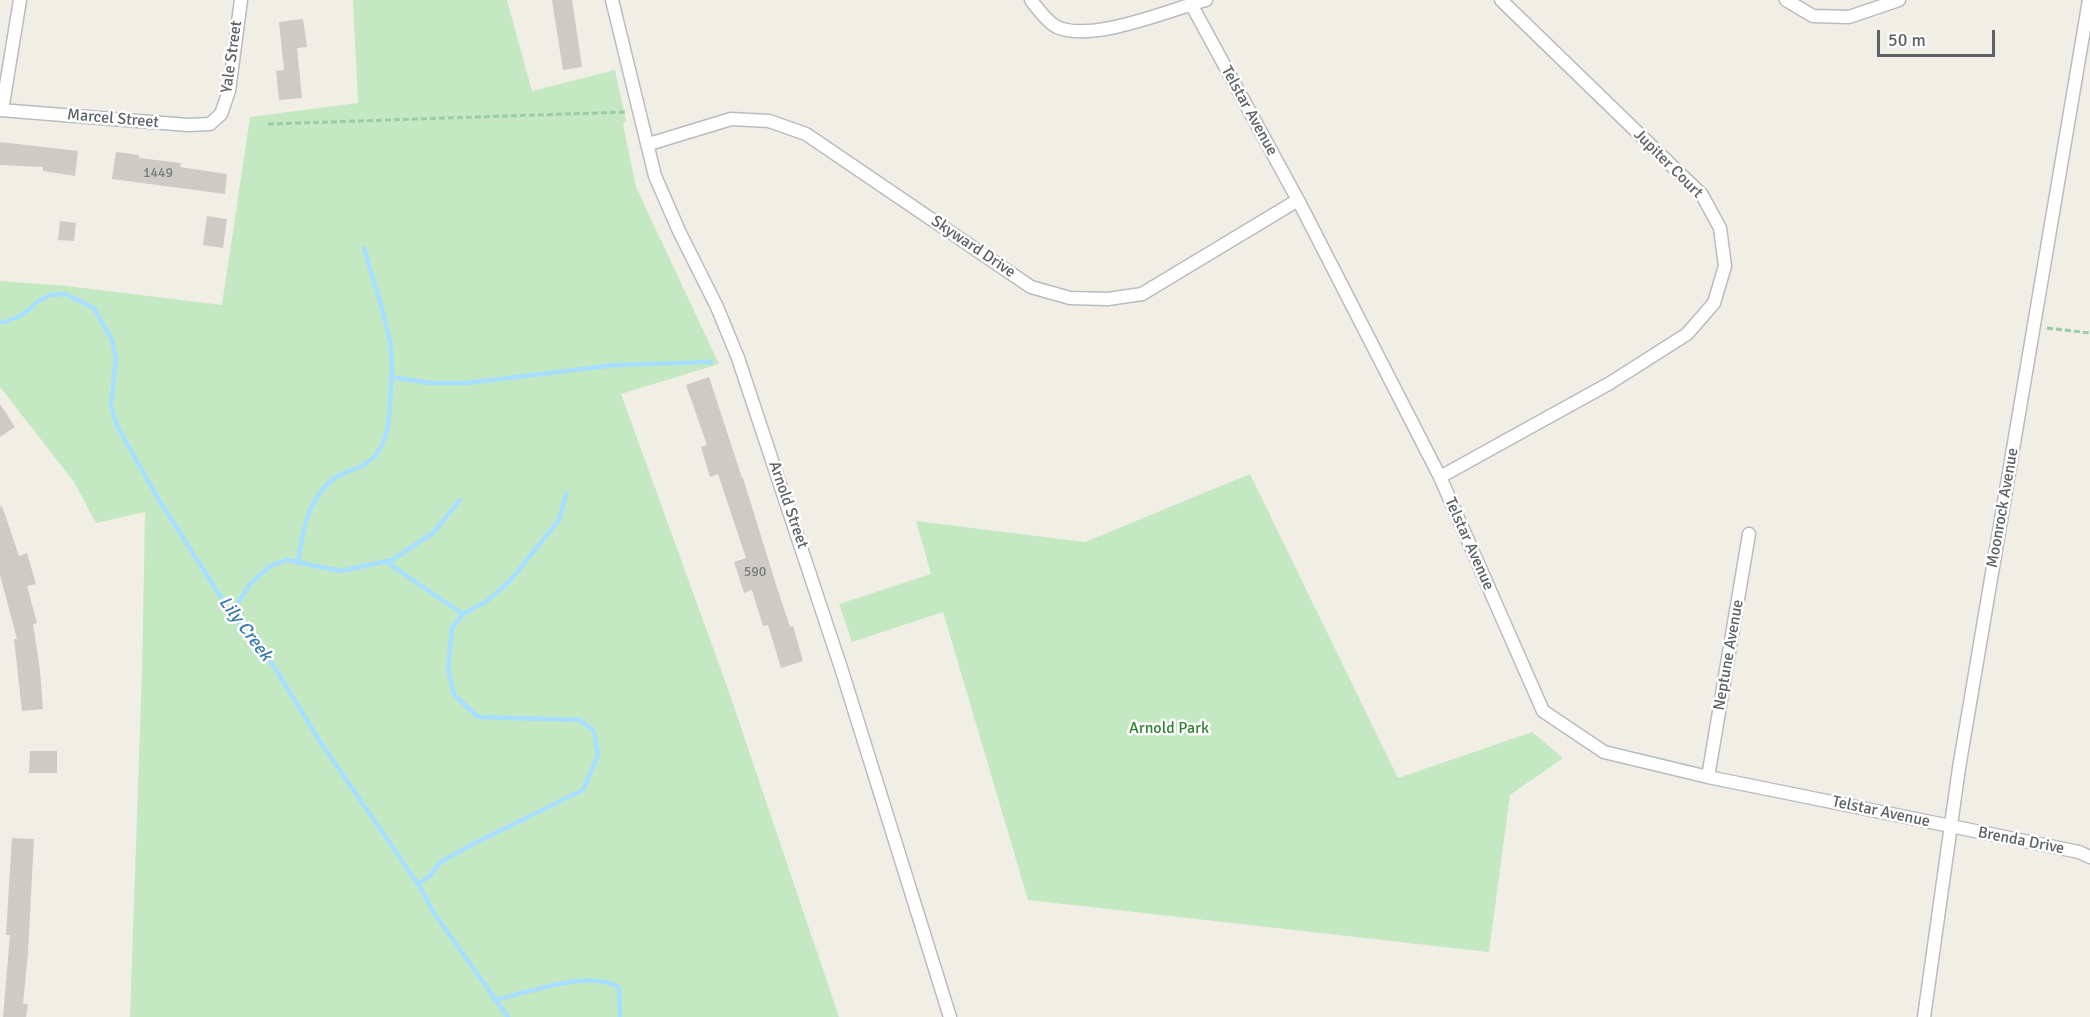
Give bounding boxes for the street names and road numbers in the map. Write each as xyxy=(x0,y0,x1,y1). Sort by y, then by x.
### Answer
street label: Yale Street xyxy=(217,19,247,95)
street label: Telstar Avenue xyxy=(1217,63,1281,159)
street label: Marcel Street xyxy=(66,105,160,133)
street label: Jupiter Court xyxy=(1629,125,1707,203)
street label: Skyward Drive xyxy=(927,212,1019,282)
street label: Moonrock Avenue xyxy=(1983,447,2023,569)
street label: Arnold Street xyxy=(764,459,812,551)
street label: Telstar Avenue xyxy=(1440,495,1498,593)
street label: Neptune Avenue xyxy=(1710,598,1748,712)
street label: Telstar Avenue xyxy=(1830,792,1932,832)
street label: Brenda Drive xyxy=(1976,823,2066,859)

